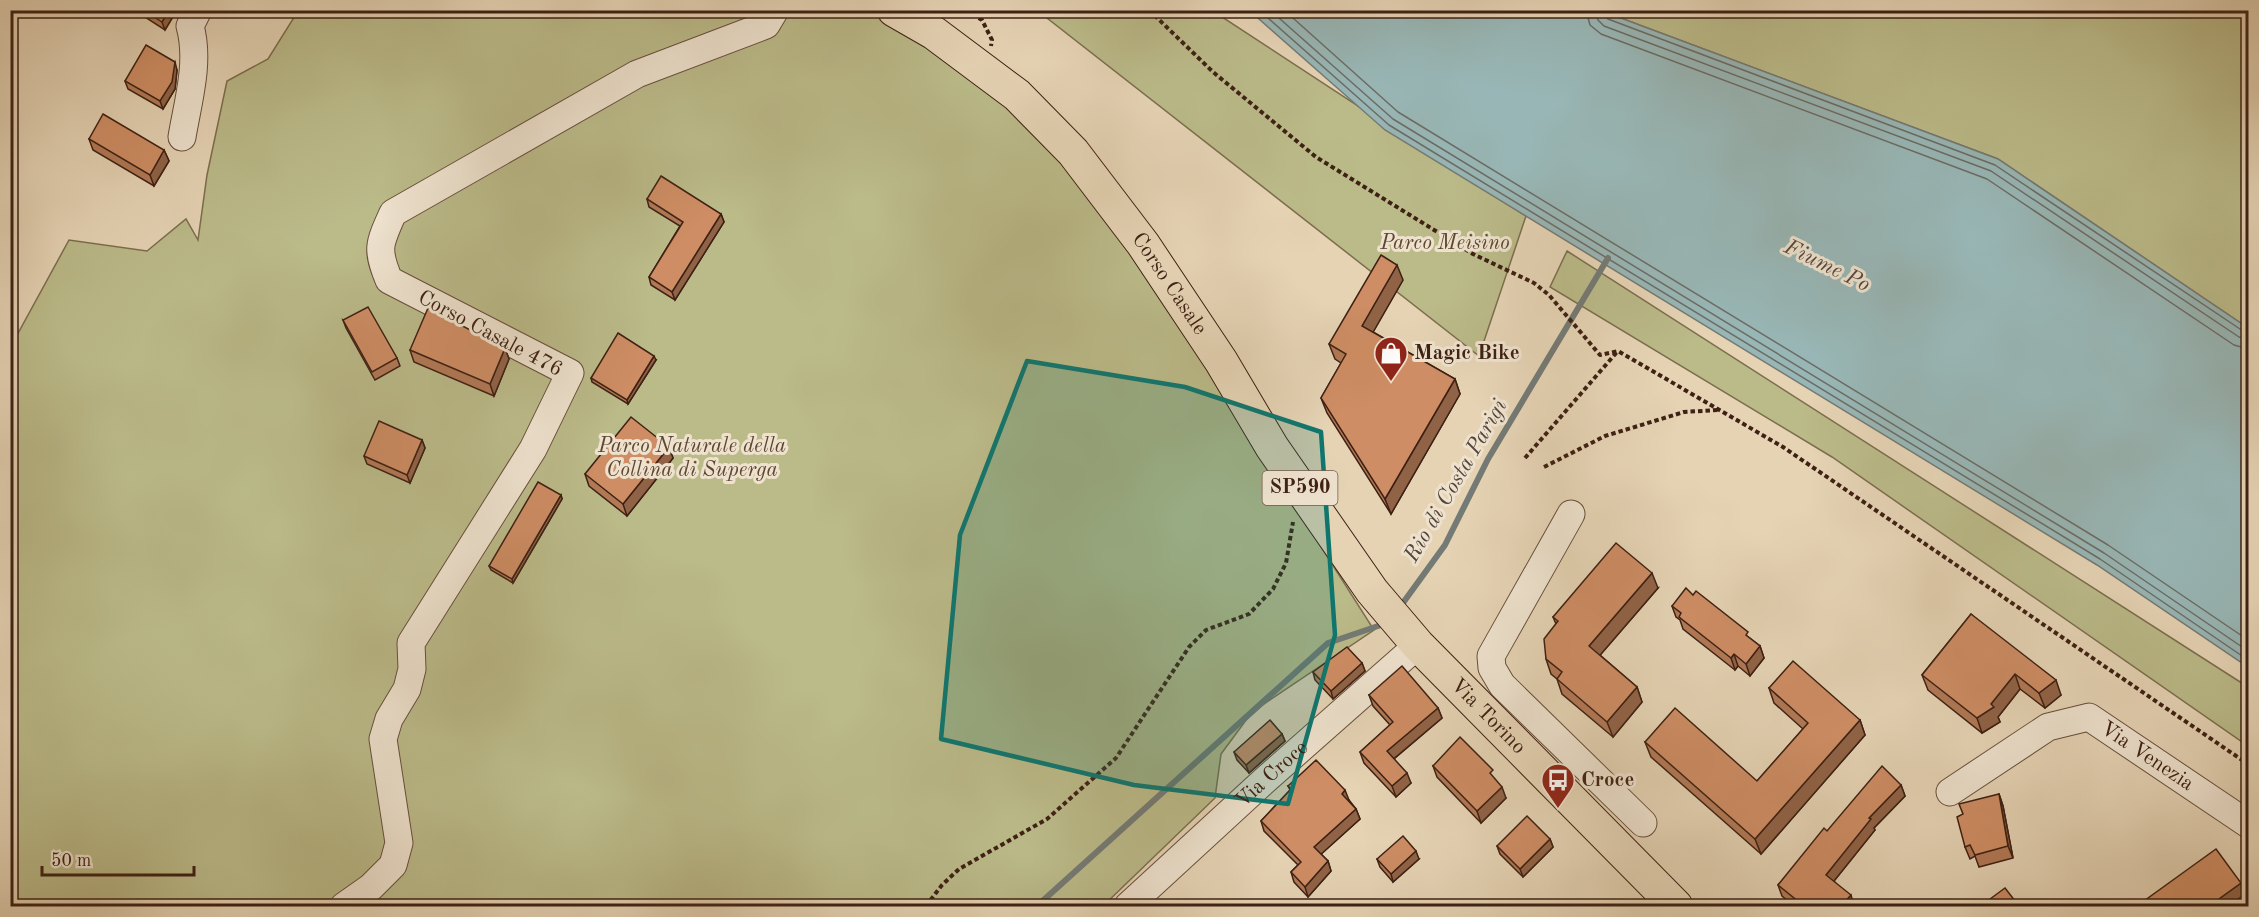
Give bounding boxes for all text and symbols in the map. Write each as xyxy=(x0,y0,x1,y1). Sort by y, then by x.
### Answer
street label: Corso Casale xyxy=(1128,229,1211,339)
park label: Parco Meisino xyxy=(1379,233,1510,254)
water label: Fiume Po xyxy=(1780,235,1873,296)
street label: Corso Casale 476 xyxy=(414,287,566,381)
shop icon: Magic Bike xyxy=(1373,335,1409,382)
place label: Magic Bike xyxy=(1414,343,1520,364)
water label: Rio di Costa Parigi xyxy=(1400,395,1512,567)
park label: Parco Naturale della Collina di Superga xyxy=(597,436,786,481)
road number: SP590 xyxy=(1262,471,1338,505)
street label: Via Torino xyxy=(1447,674,1530,758)
street label: Via Venezia xyxy=(2097,717,2198,795)
street label: Via Croce xyxy=(1232,737,1312,812)
bus stop icon: Croce xyxy=(1540,762,1576,809)
place label: Croce xyxy=(1581,770,1634,791)
scale bar xyxy=(42,839,194,877)
text: 50 m xyxy=(51,852,91,870)

